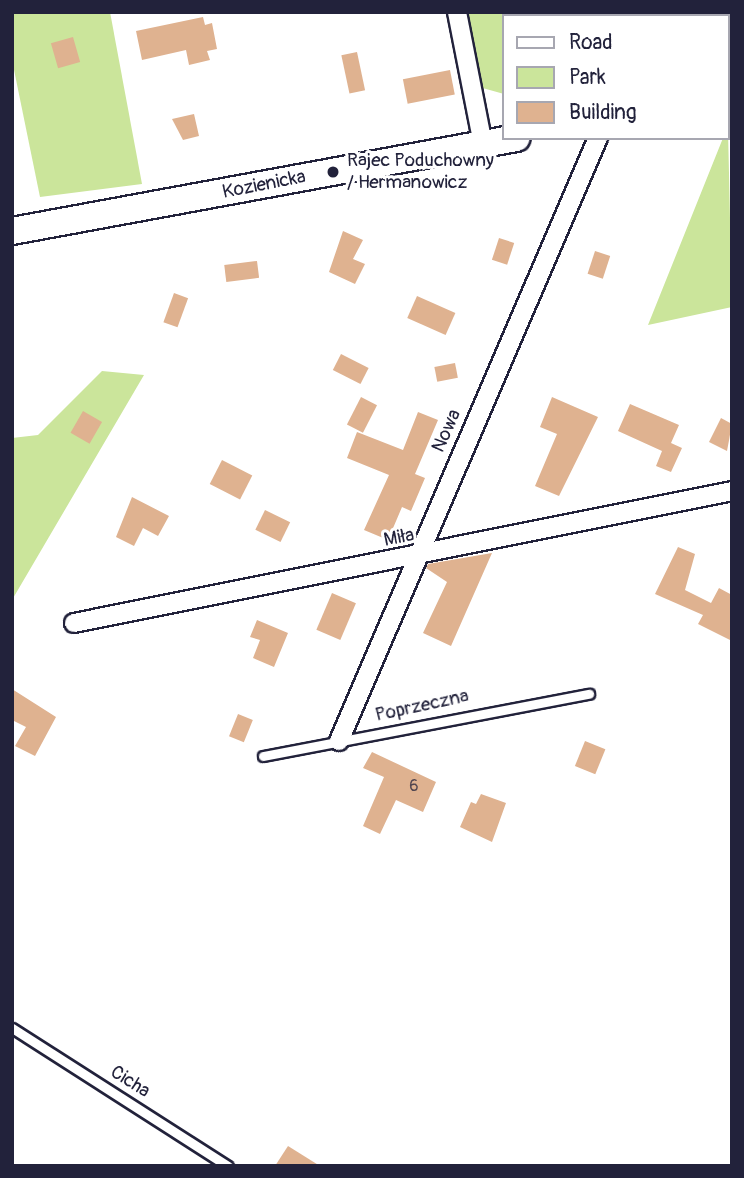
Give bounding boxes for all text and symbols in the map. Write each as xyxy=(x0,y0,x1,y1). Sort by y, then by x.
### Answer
legend xyxy=(503,14,730,140)
text: Road xyxy=(569,29,613,56)
text: Park xyxy=(569,64,606,91)
text: Building xyxy=(569,99,636,126)
place label: Rajec Poduchowny / Hermanowicz xyxy=(347,150,494,194)
marker: Rajec Poduchowny / Hermanowicz xyxy=(325,164,341,180)
street label: Kozienicka xyxy=(220,166,308,204)
street label: Nowa xyxy=(428,406,466,456)
street label: Miła xyxy=(382,524,416,552)
street label: Poprzeczna xyxy=(373,685,471,727)
house number: 6 xyxy=(409,776,419,796)
street label: Cicha xyxy=(106,1061,154,1103)

